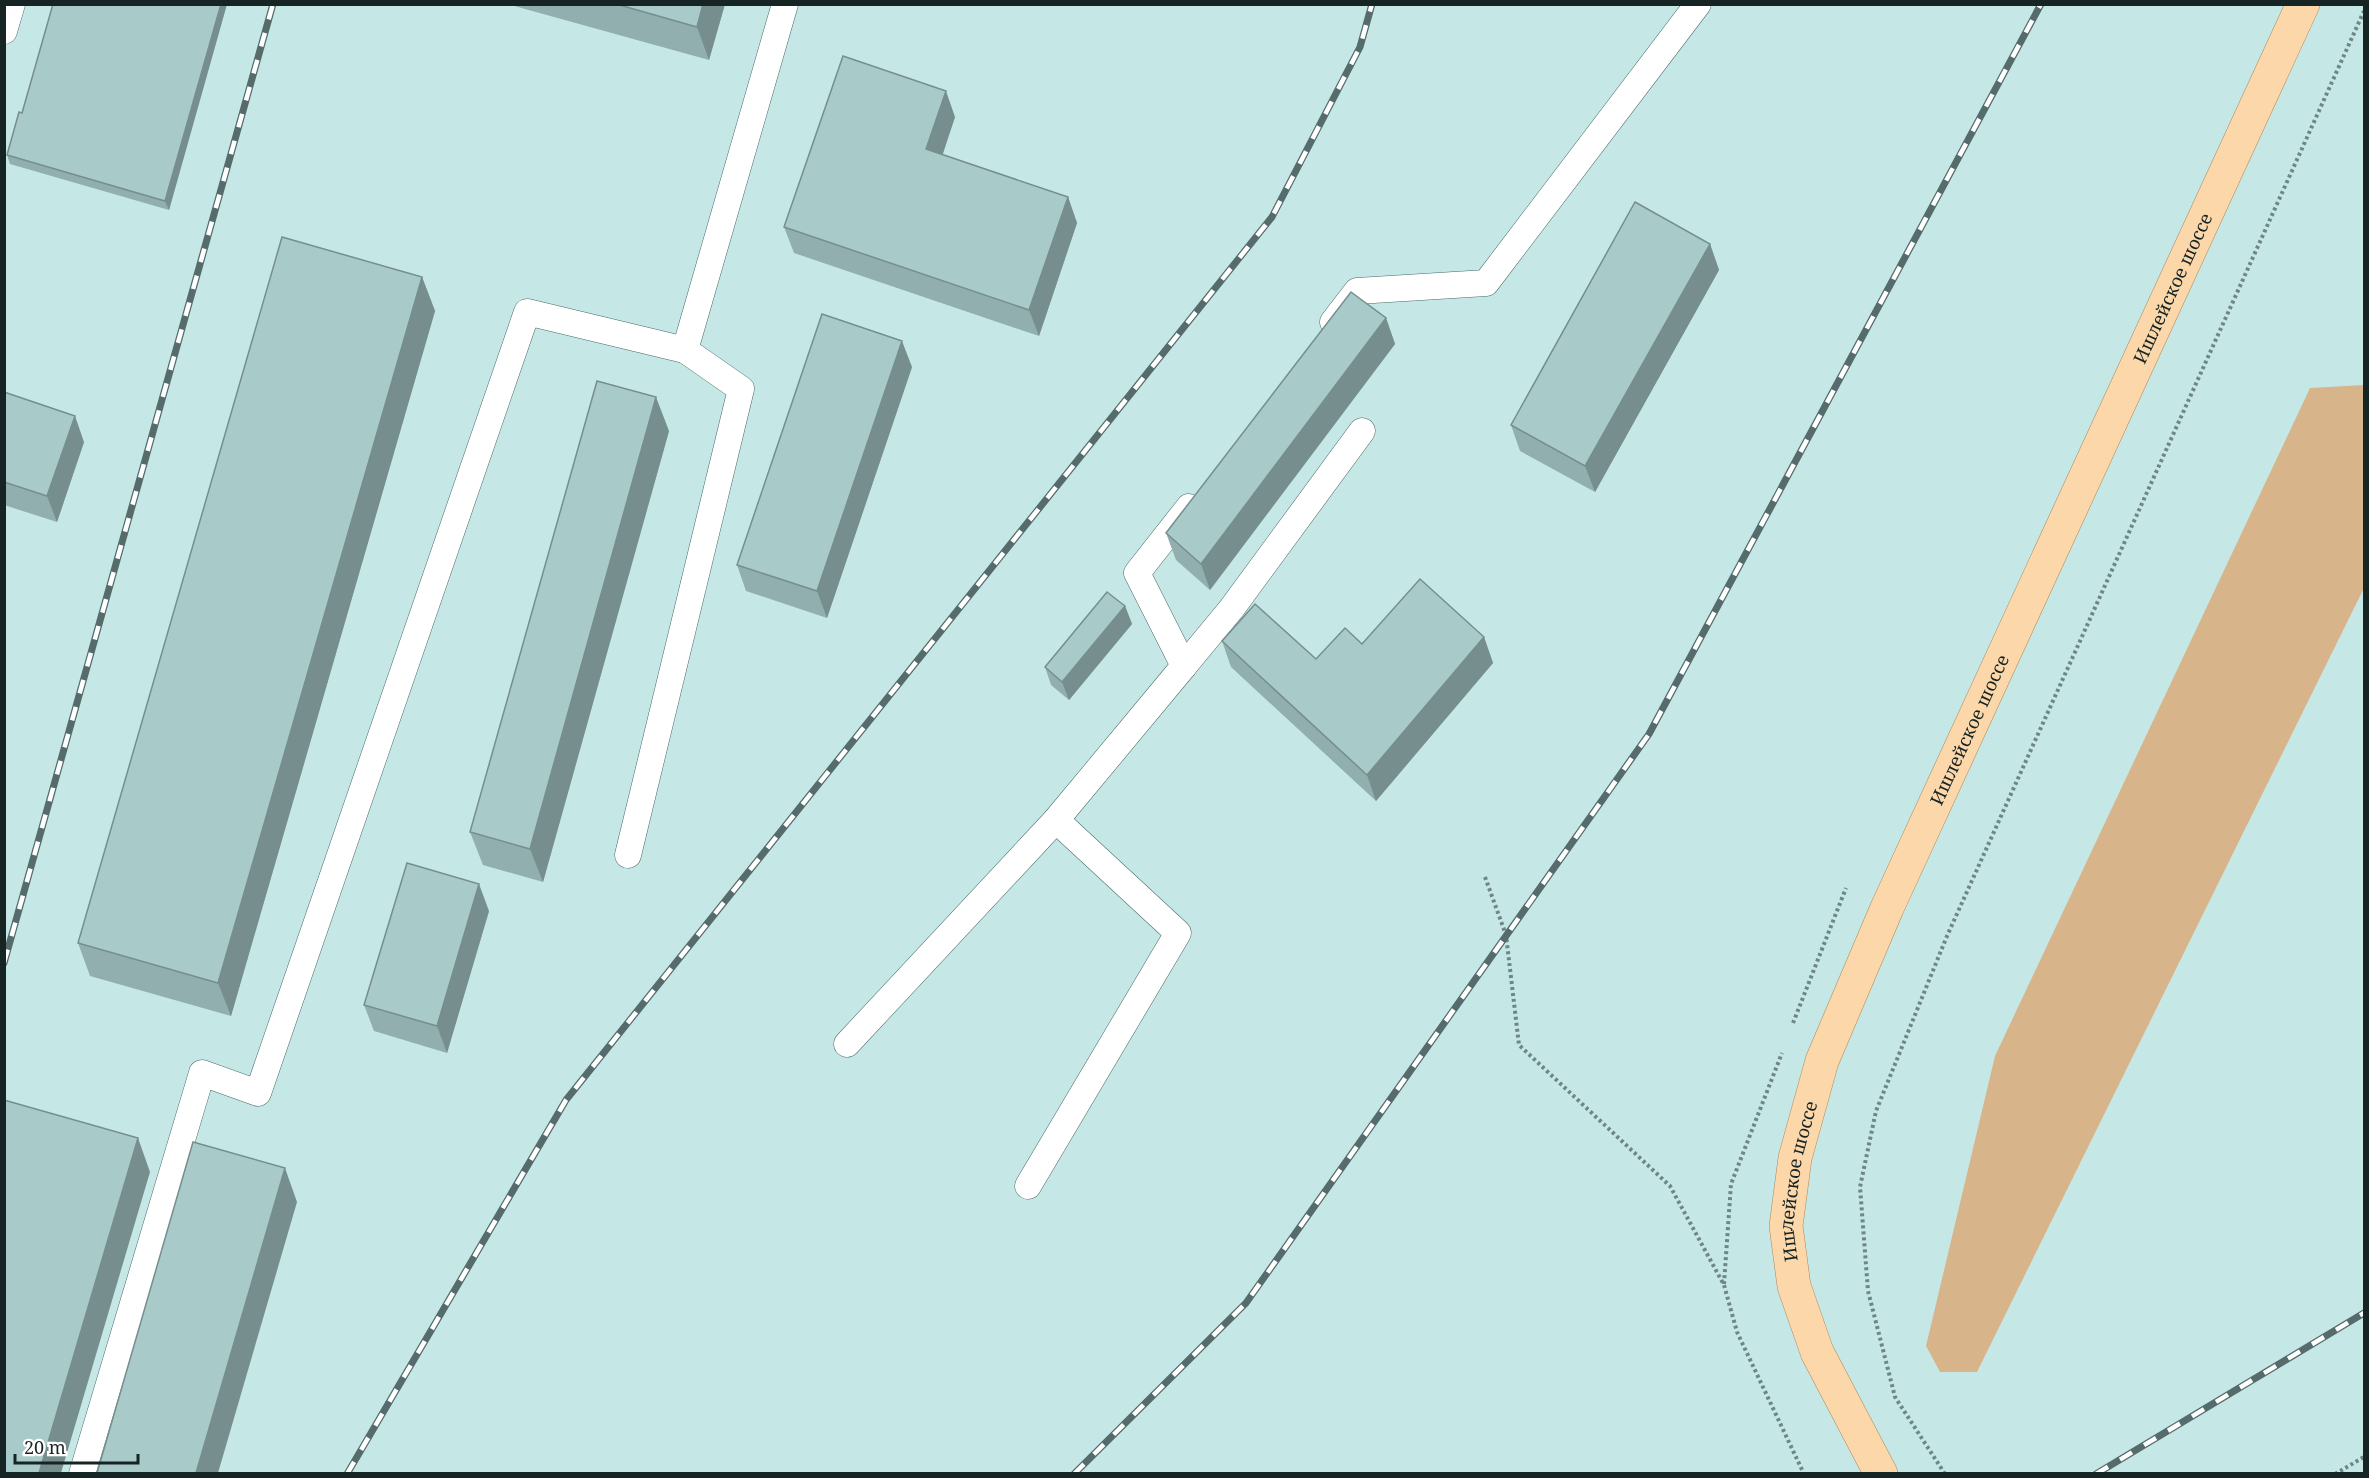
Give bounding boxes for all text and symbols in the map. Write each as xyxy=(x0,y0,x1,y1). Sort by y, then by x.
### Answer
street label: Ишлейское шоссе xyxy=(2127,209,2217,367)
street label: Ишлейское шоссе xyxy=(1924,650,2014,809)
street label: Ишлейское шоссе xyxy=(1774,1098,1822,1263)
scale bar xyxy=(15,1427,138,1465)
text: 20 m xyxy=(24,1435,66,1459)

